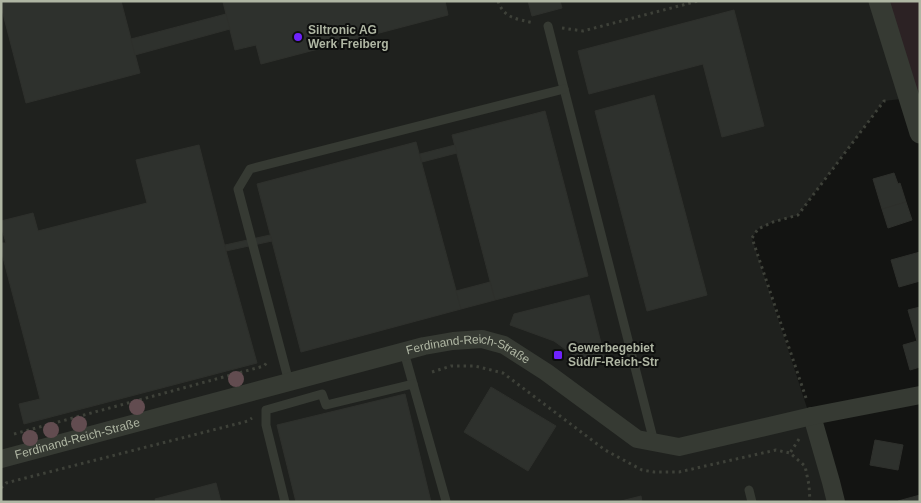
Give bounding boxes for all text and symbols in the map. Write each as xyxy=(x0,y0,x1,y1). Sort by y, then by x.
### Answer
place label: Siltronic AG Werk Freiberg xyxy=(308,23,388,51)
marker: Siltronic AG Werk Freiberg xyxy=(292,31,304,43)
street label: Ferdinand-Reich-Straße xyxy=(405,332,533,367)
place label: Gewerbegebiet Süd/F-Reich-Str xyxy=(568,341,659,369)
marker: Gewerbegebiet Süd/F-Reich-Str xyxy=(552,349,564,361)
street label: Ferdinand-Reich-Straße xyxy=(13,415,142,462)

